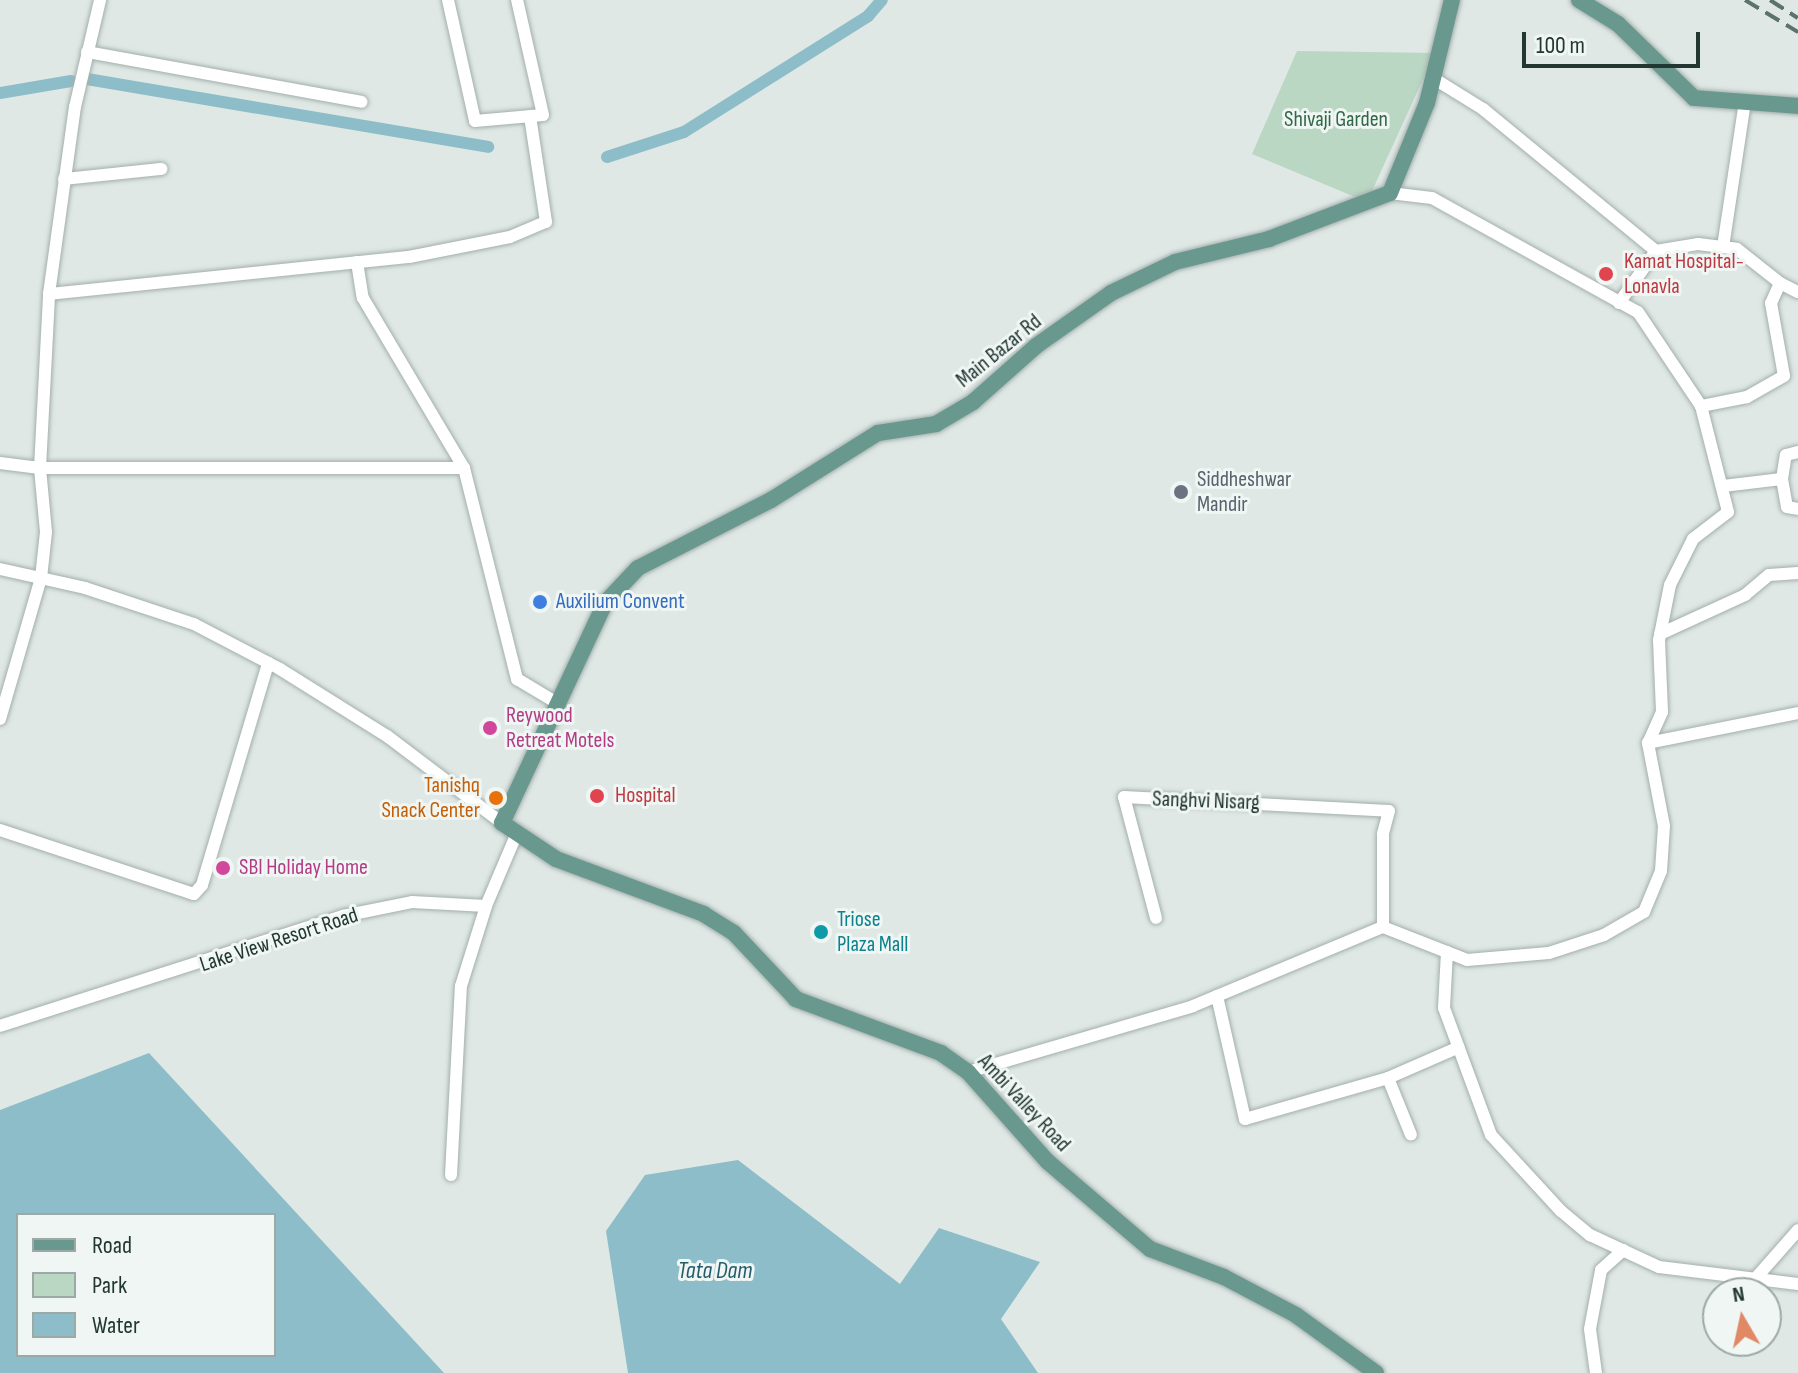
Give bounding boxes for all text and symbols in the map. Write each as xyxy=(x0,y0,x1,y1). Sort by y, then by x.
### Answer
scale bar xyxy=(1526,16,1704,66)
text: 100 m xyxy=(1536,31,1585,60)
park label: Shivaji Garden xyxy=(1284,107,1388,133)
place label: Kamat Hospital- Lonavla xyxy=(1624,248,1744,300)
marker: Kamat Hospital- Lonavla xyxy=(1595,263,1617,285)
street label: Main Bazar Rd xyxy=(951,309,1047,393)
place label: Siddheshwar Mandir xyxy=(1197,466,1291,518)
marker: Siddheshwar Mandir xyxy=(1172,483,1190,501)
place label: Auxilium Convent xyxy=(556,589,685,615)
marker: Auxilium Convent xyxy=(531,593,549,611)
place label: Reywood Retreat Motels xyxy=(506,702,614,754)
marker: Reywood Retreat Motels xyxy=(481,719,499,737)
place label: Tanishq Snack Center xyxy=(381,772,480,824)
place label: Hospital xyxy=(615,783,676,809)
marker: Hospital xyxy=(586,785,608,807)
street label: Sanghvi Nisarg xyxy=(1152,786,1260,816)
marker: Tanishq Snack Center xyxy=(487,789,505,807)
place label: SBI Holiday Home xyxy=(239,855,368,881)
marker: SBI Holiday Home xyxy=(214,859,232,877)
street label: Lake View Resort Road xyxy=(197,902,361,978)
place label: Triose Plaza Mall xyxy=(837,906,908,958)
marker: Triose Plaza Mall xyxy=(812,923,830,941)
street label: Ambi Valley Road xyxy=(972,1049,1076,1157)
legend xyxy=(16,1213,276,1357)
text: Road xyxy=(92,1231,132,1260)
water label: Tata Dam xyxy=(678,1257,752,1285)
text: Park xyxy=(92,1271,127,1300)
north arrow xyxy=(1702,1277,1782,1357)
text: N xyxy=(1731,1281,1746,1309)
text: Water xyxy=(92,1311,140,1340)

